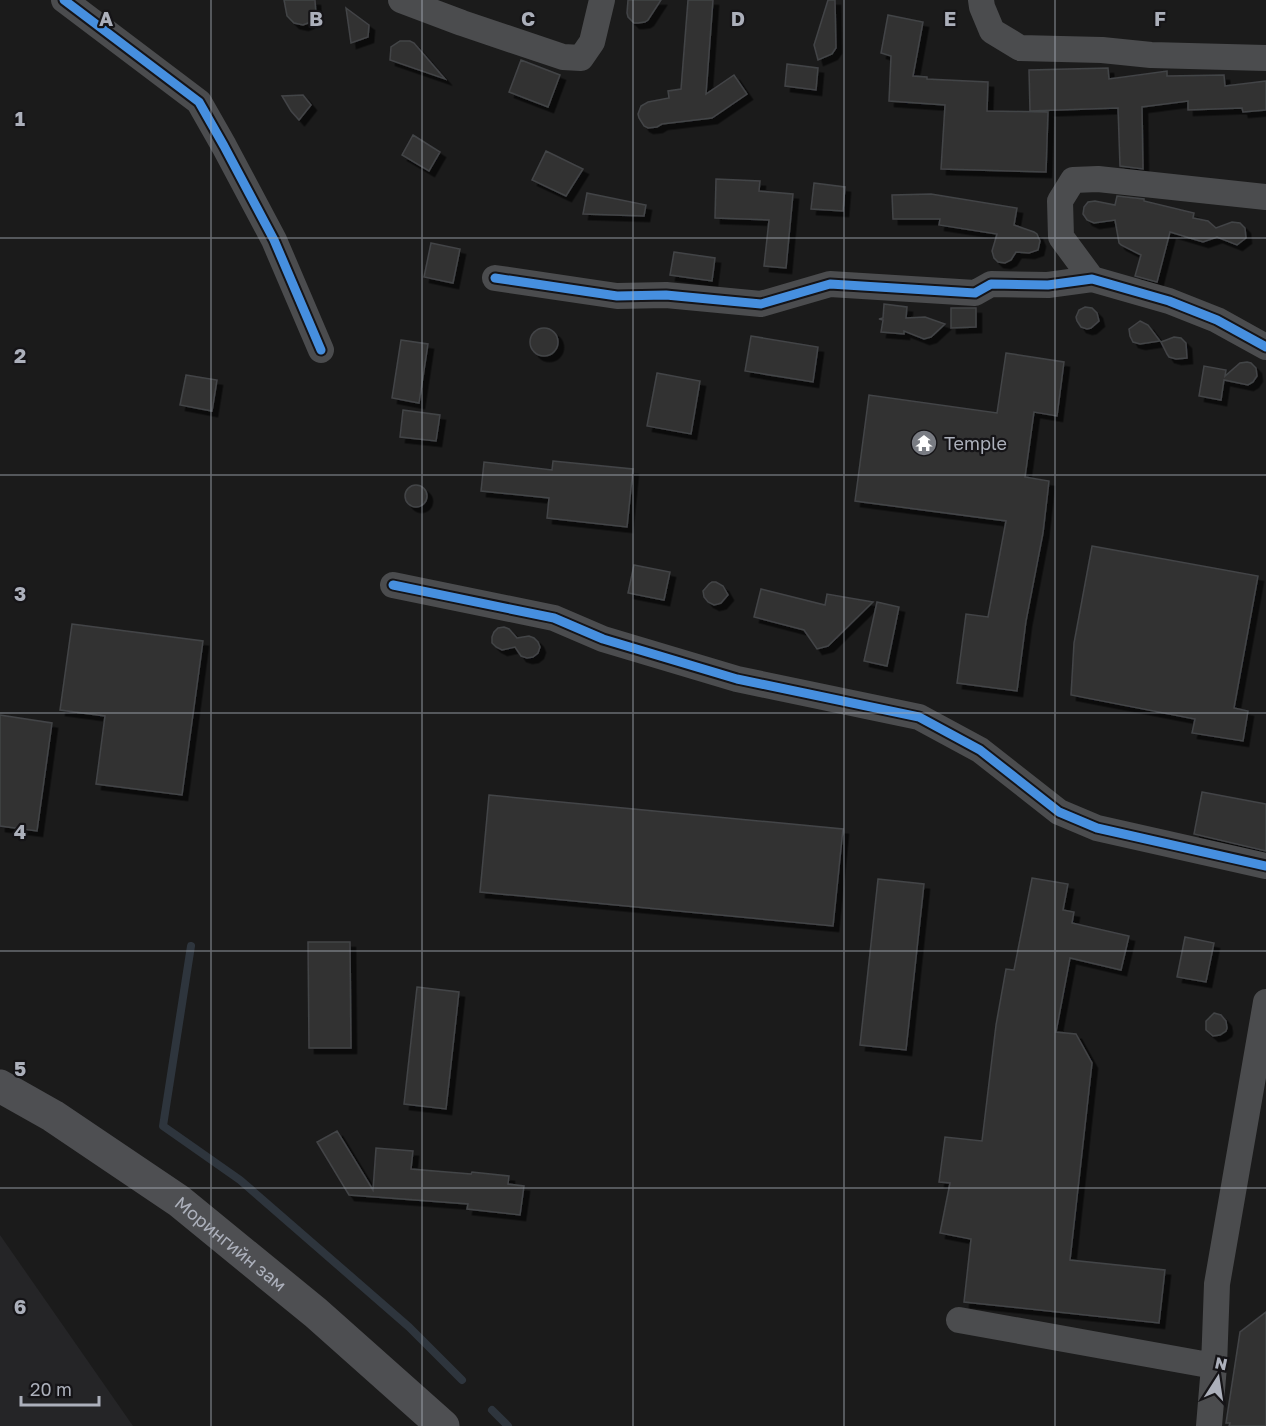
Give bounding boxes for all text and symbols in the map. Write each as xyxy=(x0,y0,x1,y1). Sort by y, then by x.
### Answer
text: A xyxy=(99,6,113,30)
text: B xyxy=(309,6,323,30)
text: C xyxy=(521,6,535,30)
text: D xyxy=(731,6,745,30)
text: E xyxy=(944,6,956,30)
text: F xyxy=(1154,6,1166,30)
text: 1 xyxy=(15,106,25,130)
text: 2 xyxy=(14,343,26,367)
temple icon: Temple xyxy=(909,428,939,458)
place label: Temple xyxy=(944,432,1007,454)
text: 3 xyxy=(14,581,26,605)
text: 4 xyxy=(14,819,26,843)
text: 5 xyxy=(14,1056,26,1080)
street label: Морингийн зам xyxy=(171,1191,291,1296)
text: 6 xyxy=(14,1294,26,1318)
north arrow xyxy=(1188,1348,1248,1408)
text: N xyxy=(1213,1352,1229,1374)
scale bar xyxy=(21,1369,99,1407)
text: 20 m xyxy=(30,1378,72,1400)

